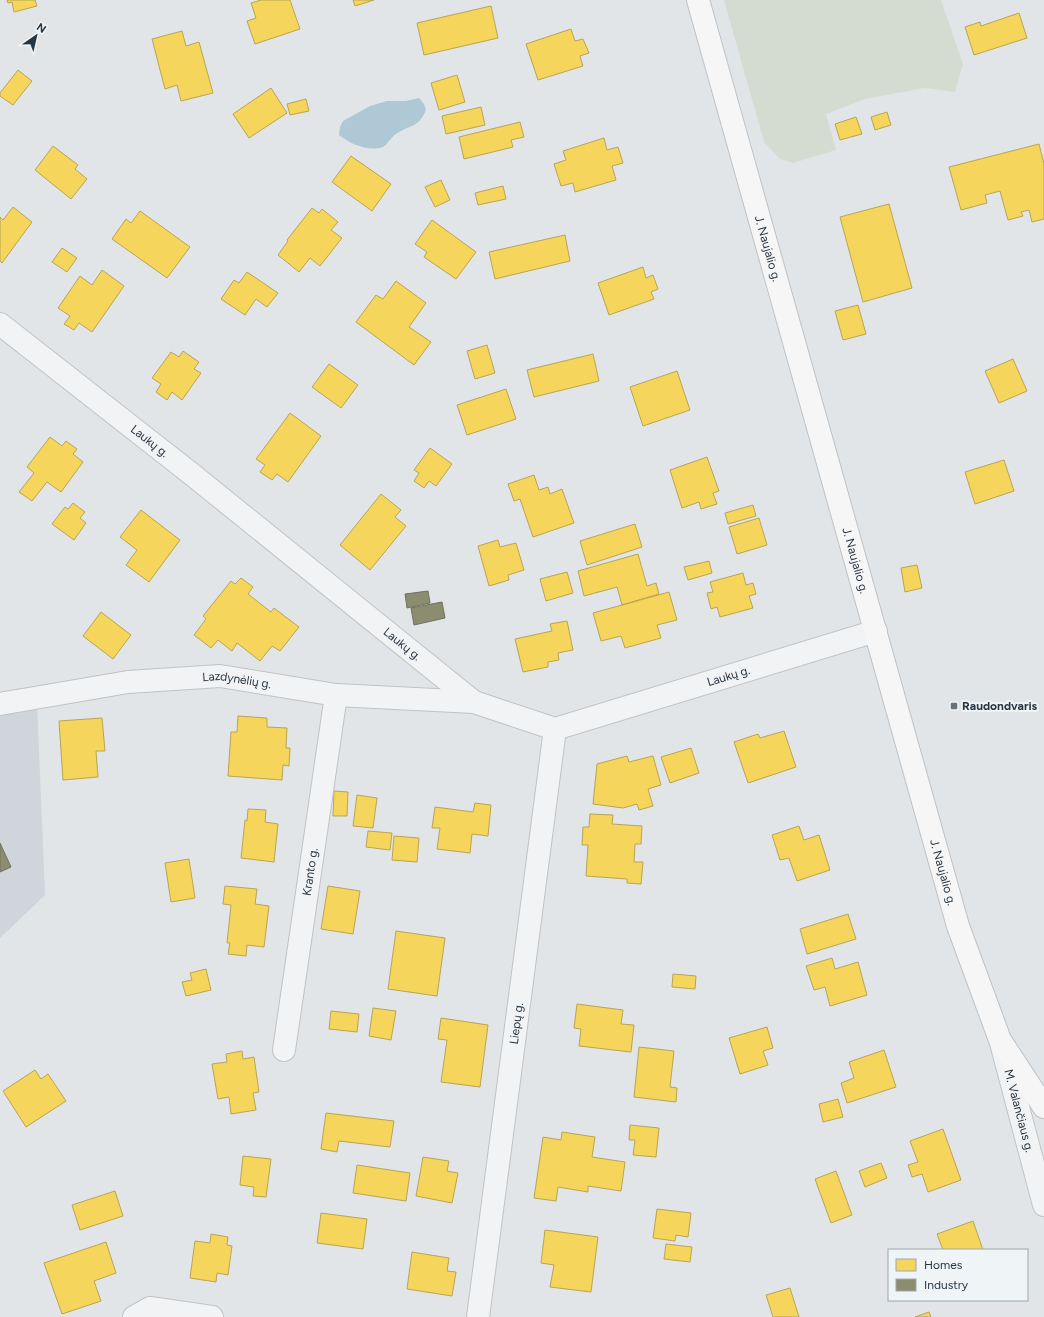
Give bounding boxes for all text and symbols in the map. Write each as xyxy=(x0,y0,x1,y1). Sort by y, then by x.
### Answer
north arrow xyxy=(16,16,56,56)
text: N xyxy=(34,20,48,36)
street label: J. Naujalio g. xyxy=(752,214,784,283)
street label: Laukų g. xyxy=(128,422,171,460)
street label: J. Naujalio g. xyxy=(839,526,871,595)
street label: Laukų g. xyxy=(381,625,424,663)
street label: Laukų g. xyxy=(705,663,752,689)
street label: Lazdynėlių g. xyxy=(202,669,272,691)
place label: Raudondvaris xyxy=(962,699,1038,713)
marker: Raudondvaris xyxy=(949,701,959,711)
street label: J. Naujalio g. xyxy=(927,838,959,907)
street label: Kranto g. xyxy=(300,847,321,897)
street label: Liepų g. xyxy=(507,1002,526,1045)
street label: M. Valančiaus g. xyxy=(1001,1068,1037,1154)
legend xyxy=(888,1249,1028,1301)
text: Homes xyxy=(924,1258,963,1272)
text: Industry xyxy=(924,1278,969,1292)

